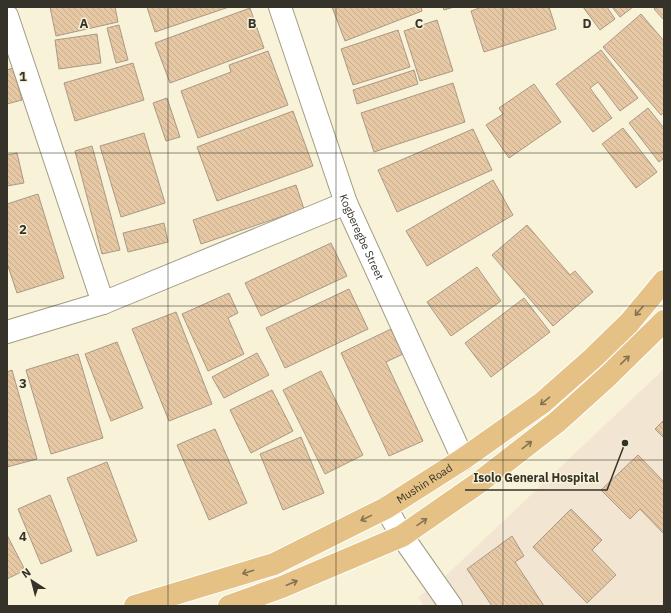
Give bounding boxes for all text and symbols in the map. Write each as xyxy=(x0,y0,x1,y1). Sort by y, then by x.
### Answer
text: A xyxy=(80,15,89,32)
text: B xyxy=(248,15,257,32)
text: C xyxy=(415,15,424,32)
text: D xyxy=(582,15,592,32)
text: 1 xyxy=(19,68,27,85)
street label: Kogberegbe Street xyxy=(337,192,387,282)
text: 2 xyxy=(19,221,27,238)
one-way arrow xyxy=(634,305,643,316)
one-way arrow xyxy=(620,355,630,365)
text: 3 xyxy=(19,375,27,392)
one-way arrow xyxy=(540,396,550,405)
one-way arrow xyxy=(521,441,532,449)
street label: Mushin Road xyxy=(394,461,455,507)
callout: Isolo General Hospital xyxy=(465,466,607,490)
text: Isolo General Hospital xyxy=(473,470,599,485)
one-way arrow xyxy=(361,515,373,522)
one-way arrow xyxy=(416,518,427,526)
text: 4 xyxy=(19,528,27,545)
north arrow xyxy=(12,561,52,601)
text: N xyxy=(19,565,33,581)
one-way arrow xyxy=(242,569,255,576)
one-way arrow xyxy=(285,579,297,586)

